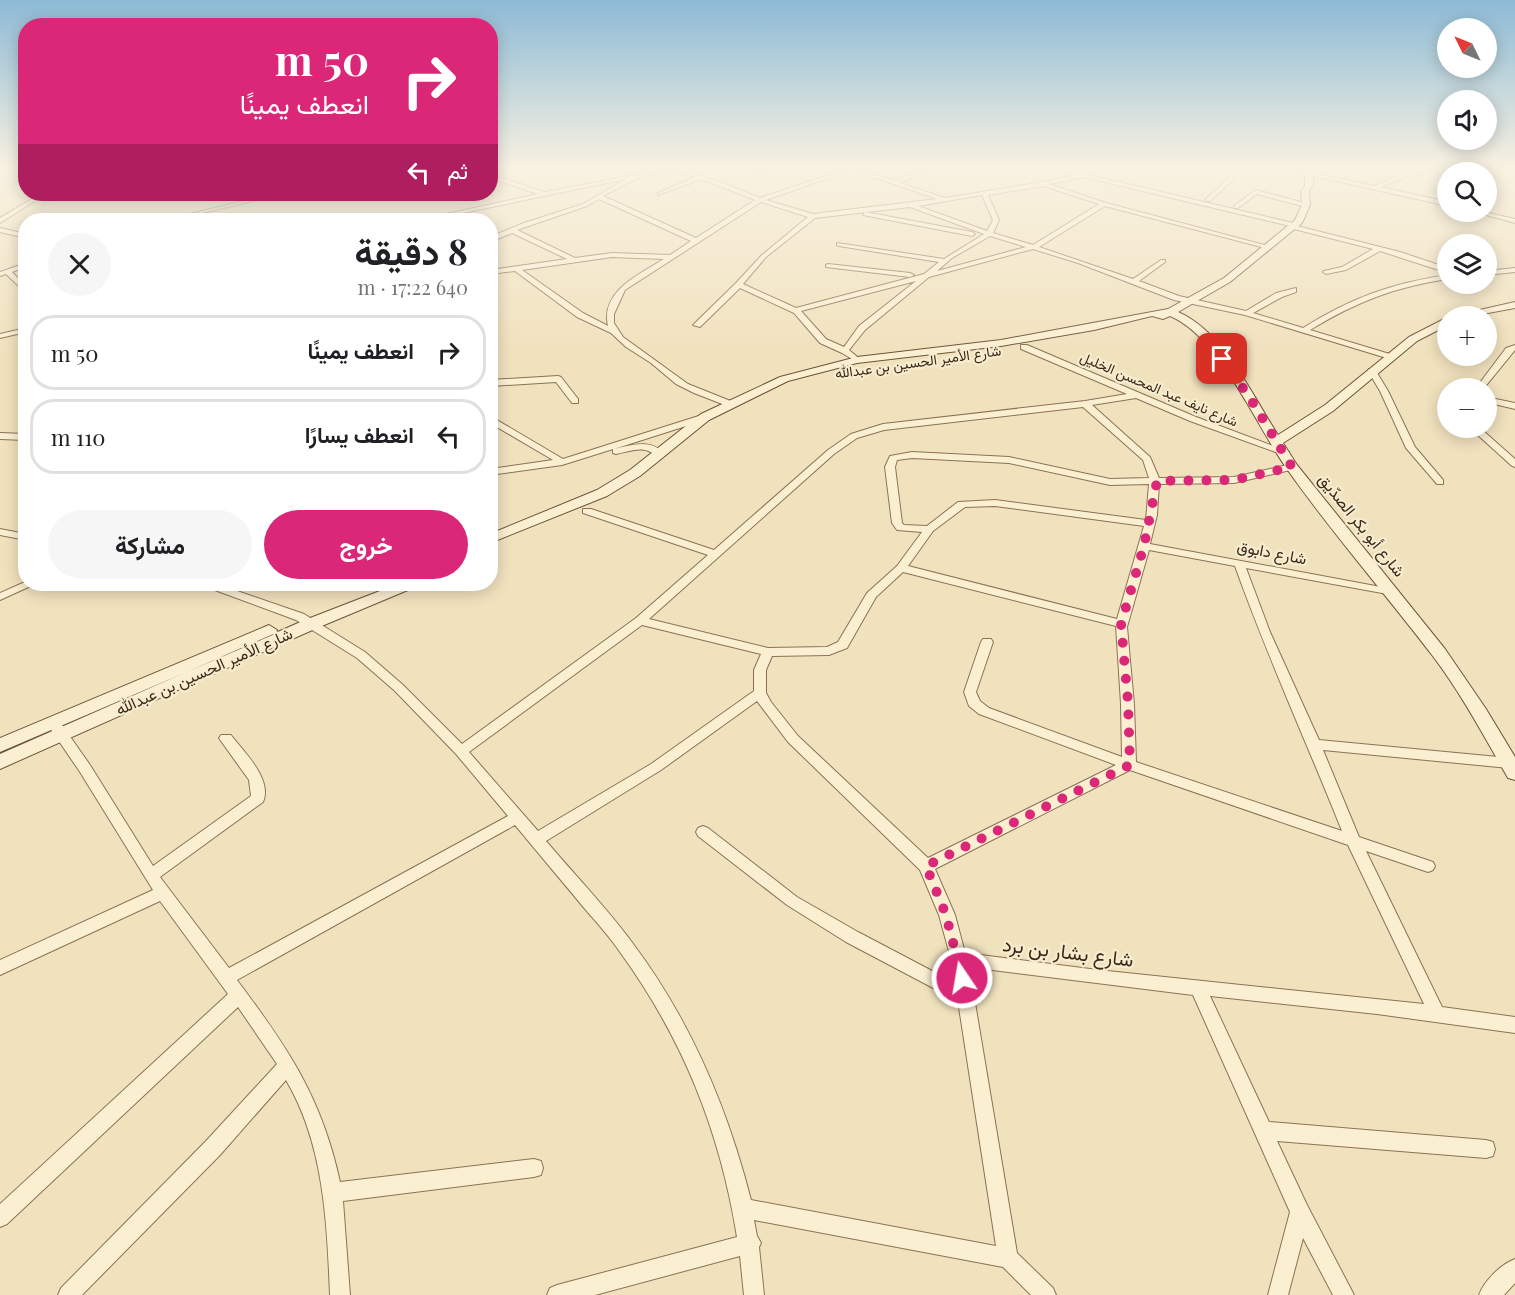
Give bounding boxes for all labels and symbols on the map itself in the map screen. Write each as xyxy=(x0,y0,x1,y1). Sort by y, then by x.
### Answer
north arrow xyxy=(1437,18,1497,78)
pin xyxy=(1196,333,1247,384)
street label: شارع الأمير الحسين بن عبدالله xyxy=(834,340,1002,385)
street label: شارع نايف عبد المحسن الخليل xyxy=(1077,347,1241,432)
street label: شارع أبو بكر الصدّيق xyxy=(1313,469,1410,582)
street label: شارع دابوق xyxy=(1235,534,1309,571)
street label: شارع الأمير الحسين بن عبدالله xyxy=(112,622,296,721)
street label: شارع بشار بن برد xyxy=(1001,929,1135,974)
position arrow xyxy=(930,946,994,1010)

